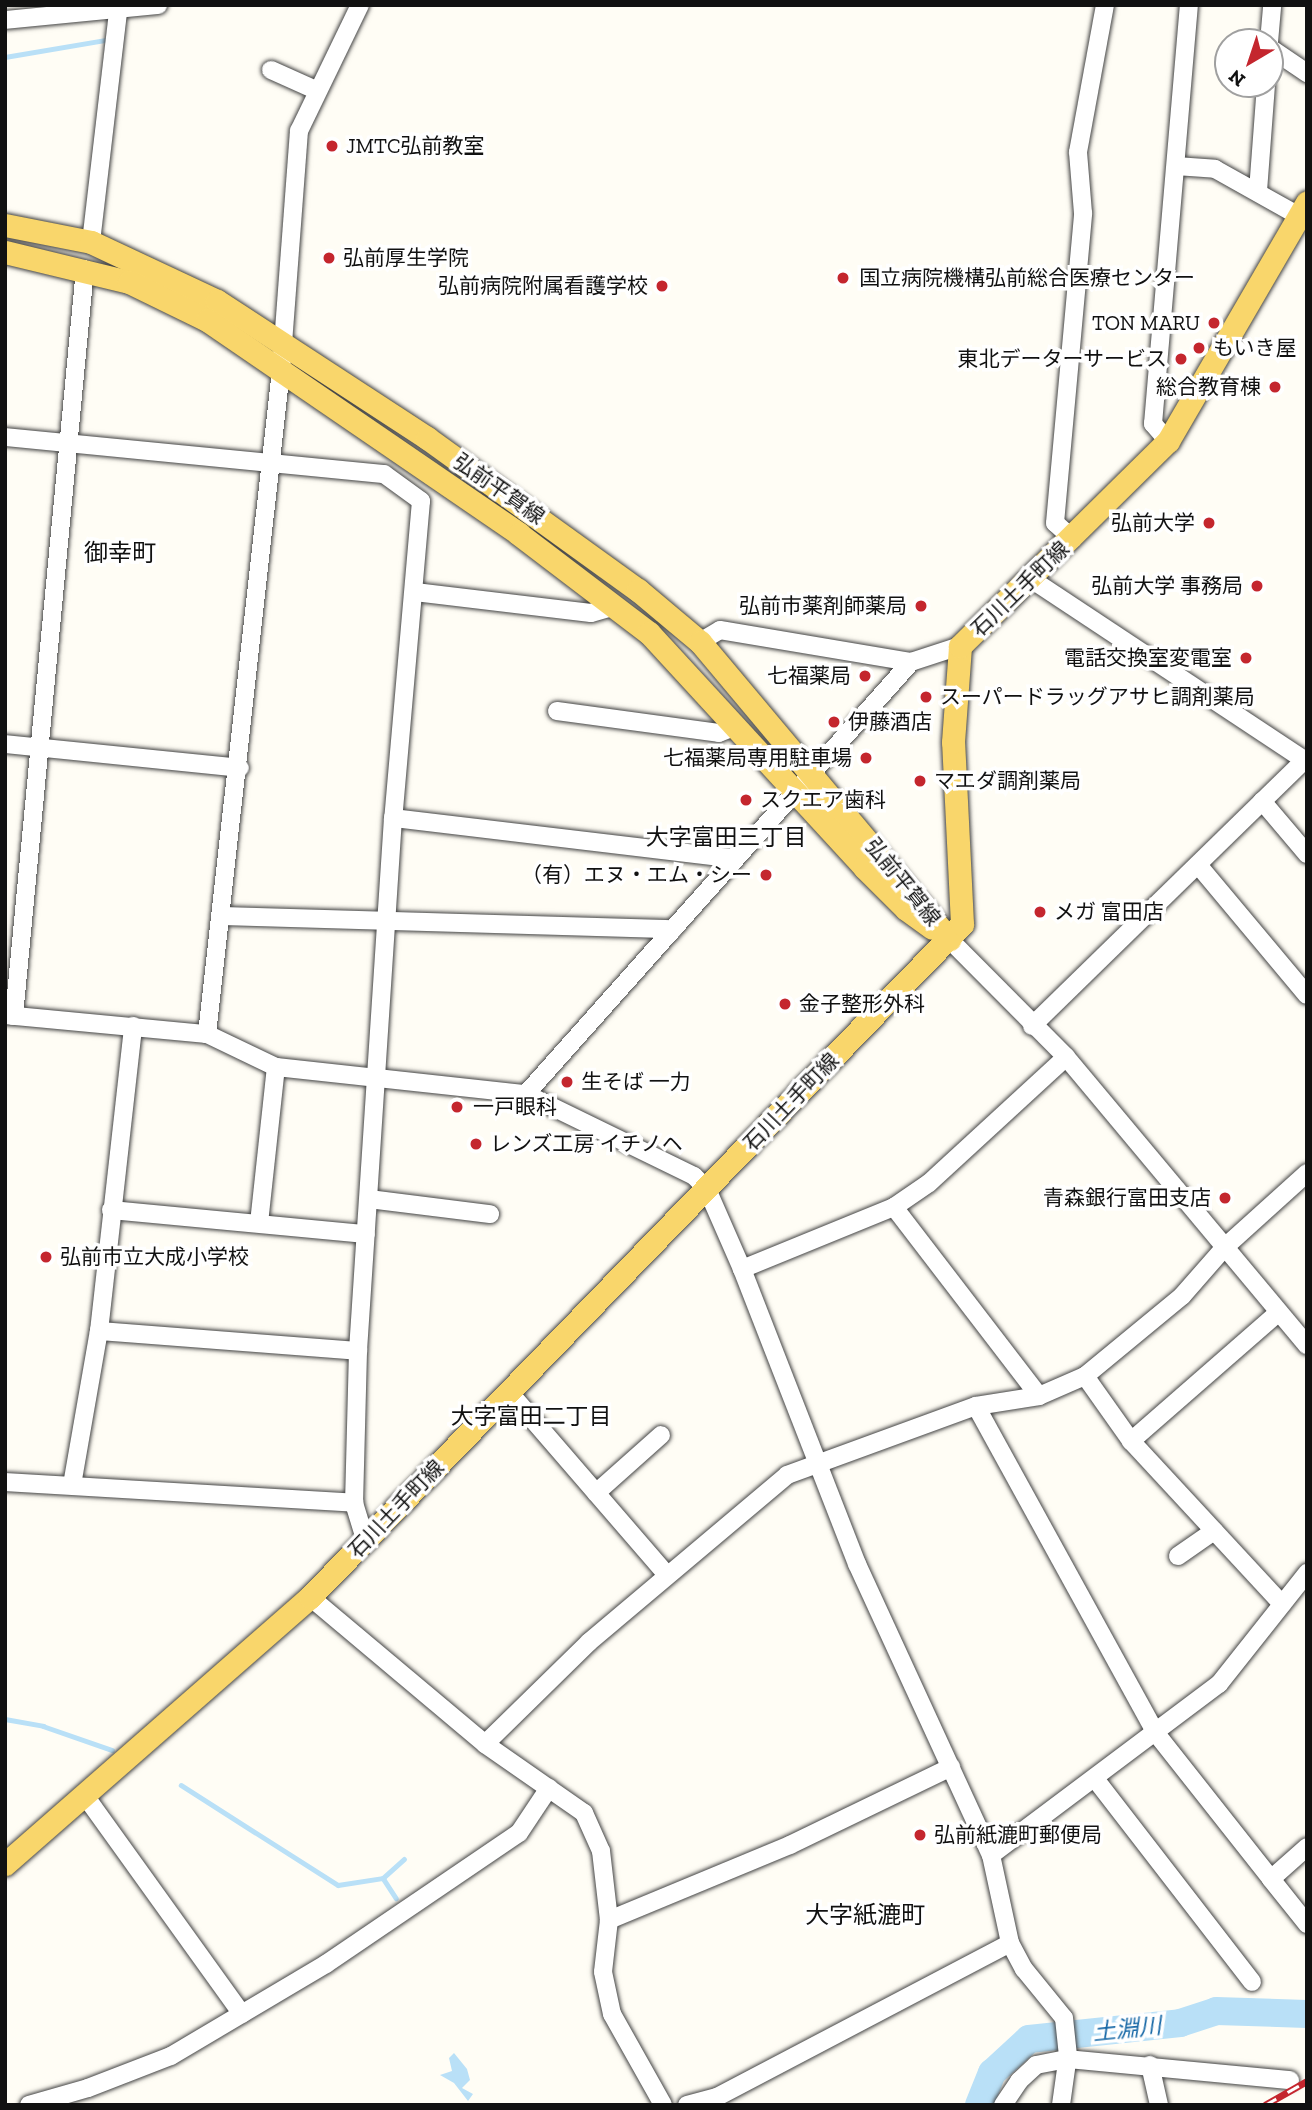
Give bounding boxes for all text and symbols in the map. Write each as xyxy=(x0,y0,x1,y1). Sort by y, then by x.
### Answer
north arrow xyxy=(1214,28,1284,98)
text: N xyxy=(1224,65,1250,92)
place label: JMTC弘前教室 xyxy=(346,133,485,159)
marker: JMTC弘前教室 xyxy=(324,138,340,154)
place label: 弘前厚生学院 xyxy=(343,245,469,271)
marker: 弘前厚生学院 xyxy=(321,250,337,266)
place label: 国立病院機構弘前総合医療センター xyxy=(859,265,1195,291)
marker: 国立病院機構弘前総合医療センター xyxy=(833,268,853,288)
place label: 弘前病院附属看護学校 xyxy=(438,273,648,299)
marker: 弘前病院附属看護学校 xyxy=(654,278,670,294)
place label: TON MARU xyxy=(1092,310,1200,336)
marker: TON MARU xyxy=(1206,315,1222,331)
place label: もいき屋 xyxy=(1213,335,1297,361)
marker: もいき屋 xyxy=(1191,340,1207,356)
place label: 東北データーサービス xyxy=(957,346,1167,372)
marker: 東北データーサービス xyxy=(1173,351,1189,367)
place label: 総合教育棟 xyxy=(1156,374,1261,400)
marker: 総合教育棟 xyxy=(1267,379,1283,395)
street label: 弘前平賀線 xyxy=(449,449,549,529)
place label: 弘前大学 xyxy=(1111,510,1195,536)
marker: 弘前大学 xyxy=(1201,515,1217,531)
street label: 石川土手町線 xyxy=(966,536,1074,642)
district label: 御幸町 xyxy=(84,539,156,567)
place label: 弘前大学 事務局 xyxy=(1091,573,1243,599)
marker: 弘前大学 事務局 xyxy=(1249,578,1265,594)
place label: 弘前市薬剤師薬局 xyxy=(739,593,907,619)
marker: 弘前市薬剤師薬局 xyxy=(913,598,929,614)
place label: 電話交換室変電室 xyxy=(1064,645,1232,671)
marker: 電話交換室変電室 xyxy=(1238,650,1254,666)
place label: 七福薬局 xyxy=(767,663,851,689)
marker: 七福薬局 xyxy=(857,668,873,684)
place label: スーパードラッグアサヒ調剤薬局 xyxy=(940,684,1255,710)
marker: スーパードラッグアサヒ調剤薬局 xyxy=(918,689,934,705)
place label: 伊藤酒店 xyxy=(848,709,932,735)
marker: 伊藤酒店 xyxy=(826,714,842,730)
place label: 七福薬局専用駐車場 xyxy=(663,745,852,771)
marker: 七福薬局専用駐車場 xyxy=(858,750,874,766)
place label: マエダ調剤薬局 xyxy=(934,768,1081,794)
marker: マエダ調剤薬局 xyxy=(912,773,928,789)
place label: スクエア歯科 xyxy=(760,787,886,813)
marker: スクエア歯科 xyxy=(738,792,754,808)
district label: 大字富田三丁目 xyxy=(646,823,806,851)
street label: 弘前平賀線 xyxy=(860,833,946,931)
place label: （有）エヌ・エム・シー xyxy=(521,862,752,888)
marker: （有）エヌ・エム・シー xyxy=(758,867,774,883)
place label: メガ 富田店 xyxy=(1054,899,1164,925)
marker: メガ 富田店 xyxy=(1032,904,1048,920)
place label: 金子整形外科 xyxy=(799,991,925,1017)
marker: 金子整形外科 xyxy=(777,996,793,1012)
street label: 石川土手町線 xyxy=(738,1048,844,1156)
place label: 生そば 一力 xyxy=(581,1069,691,1095)
marker: 生そば 一力 xyxy=(559,1074,575,1090)
place label: 一戸眼科 xyxy=(473,1094,557,1120)
marker: 一戸眼科 xyxy=(447,1097,467,1117)
place label: レンズ工房 イチノヘ xyxy=(490,1131,684,1157)
marker: レンズ工房 イチノヘ xyxy=(468,1136,484,1152)
place label: 青森銀行富田支店 xyxy=(1043,1185,1211,1211)
marker: 青森銀行富田支店 xyxy=(1217,1190,1233,1206)
place label: 弘前市立大成小学校 xyxy=(60,1244,249,1270)
marker: 弘前市立大成小学校 xyxy=(38,1249,54,1265)
district label: 大字富田二丁目 xyxy=(451,1402,611,1430)
street label: 石川土手町線 xyxy=(343,1455,449,1563)
place label: 弘前紙漉町郵便局 xyxy=(934,1822,1102,1848)
marker: 弘前紙漉町郵便局 xyxy=(912,1827,928,1843)
district label: 大字紙漉町 xyxy=(805,1901,925,1929)
water label: 土淵川 xyxy=(1091,2012,1163,2046)

